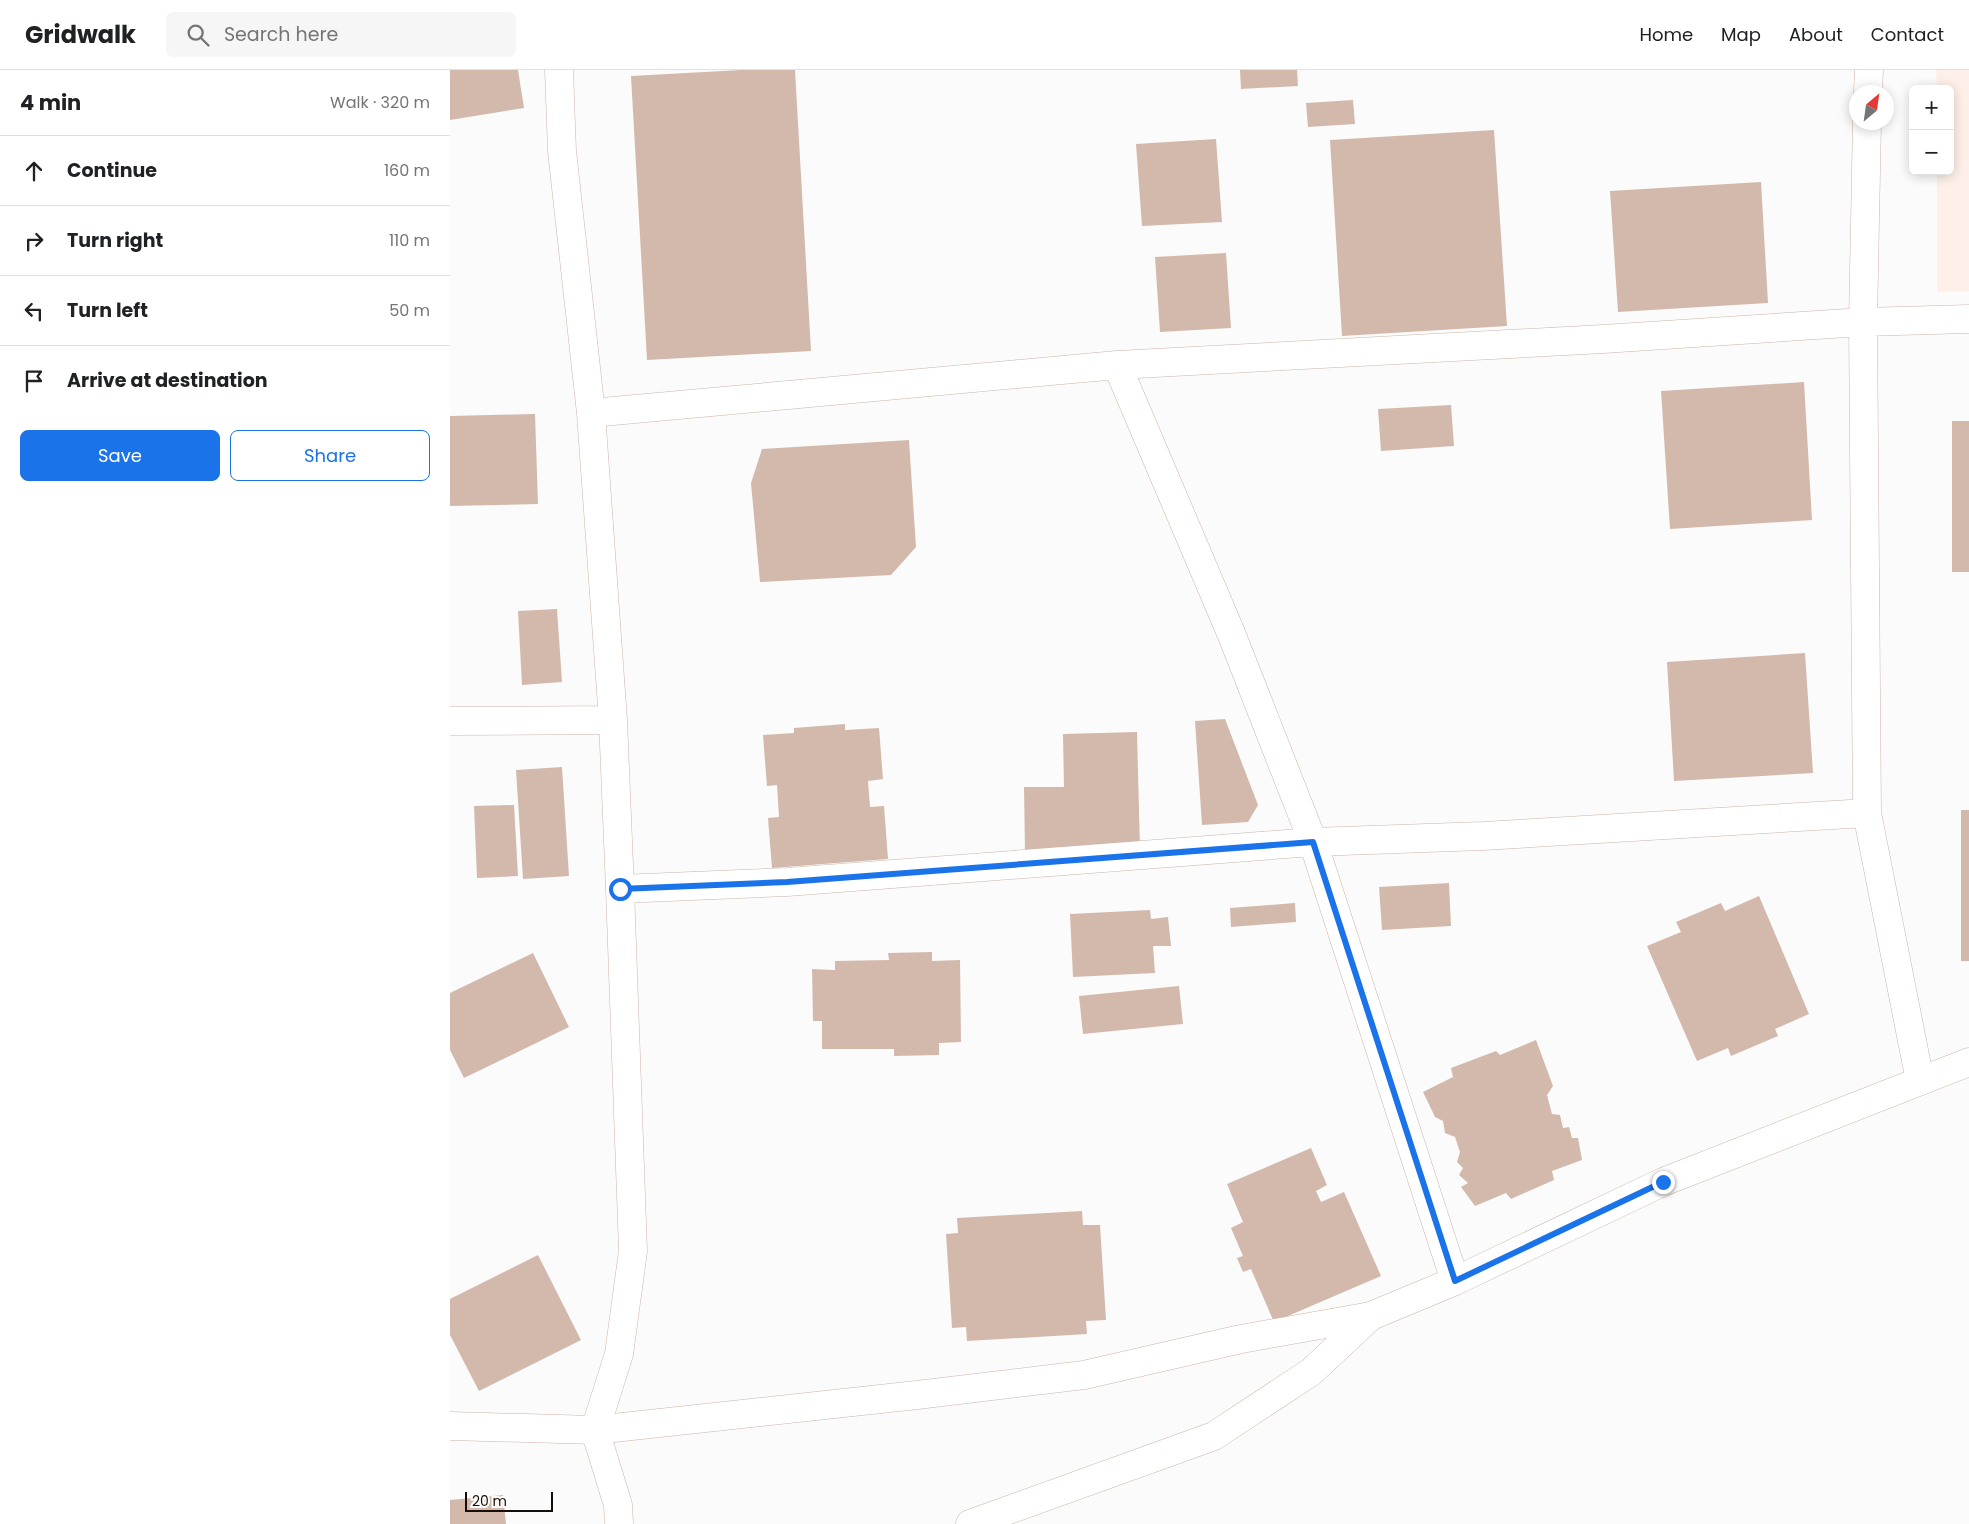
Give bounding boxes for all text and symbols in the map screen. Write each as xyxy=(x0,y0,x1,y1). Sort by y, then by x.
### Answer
search box xyxy=(166,12,516,57)
text: Gridwalk xyxy=(25,18,136,51)
icon: search xyxy=(184,21,212,49)
text: Search here xyxy=(224,21,338,48)
text: Home xyxy=(1639,22,1693,47)
text: Map xyxy=(1721,22,1761,47)
text: About xyxy=(1789,22,1843,47)
text: Contact xyxy=(1871,22,1944,47)
north arrow xyxy=(1849,85,1894,130)
map controls xyxy=(1909,85,1954,175)
button: + xyxy=(1909,85,1954,130)
text: 4 min xyxy=(20,88,81,117)
text: Walk · 320 m xyxy=(330,91,430,114)
button: − xyxy=(1909,130,1954,175)
icon: ahead xyxy=(20,157,48,185)
text: Continue xyxy=(67,157,157,184)
text: 160 m xyxy=(384,159,430,182)
icon: right xyxy=(20,227,48,255)
text: Turn right xyxy=(67,227,163,254)
text: 110 m xyxy=(389,229,430,252)
icon: left xyxy=(20,297,48,325)
text: Turn left xyxy=(67,297,148,324)
text: 50 m xyxy=(389,299,430,322)
icon: arrive xyxy=(20,367,48,395)
text: Arrive at destination xyxy=(67,367,268,394)
button: Save xyxy=(20,430,220,481)
button: Share xyxy=(230,430,430,481)
route start xyxy=(609,878,632,901)
route end xyxy=(1652,1171,1675,1194)
scale bar xyxy=(465,1489,552,1512)
text: 20 m xyxy=(472,1491,507,1511)

